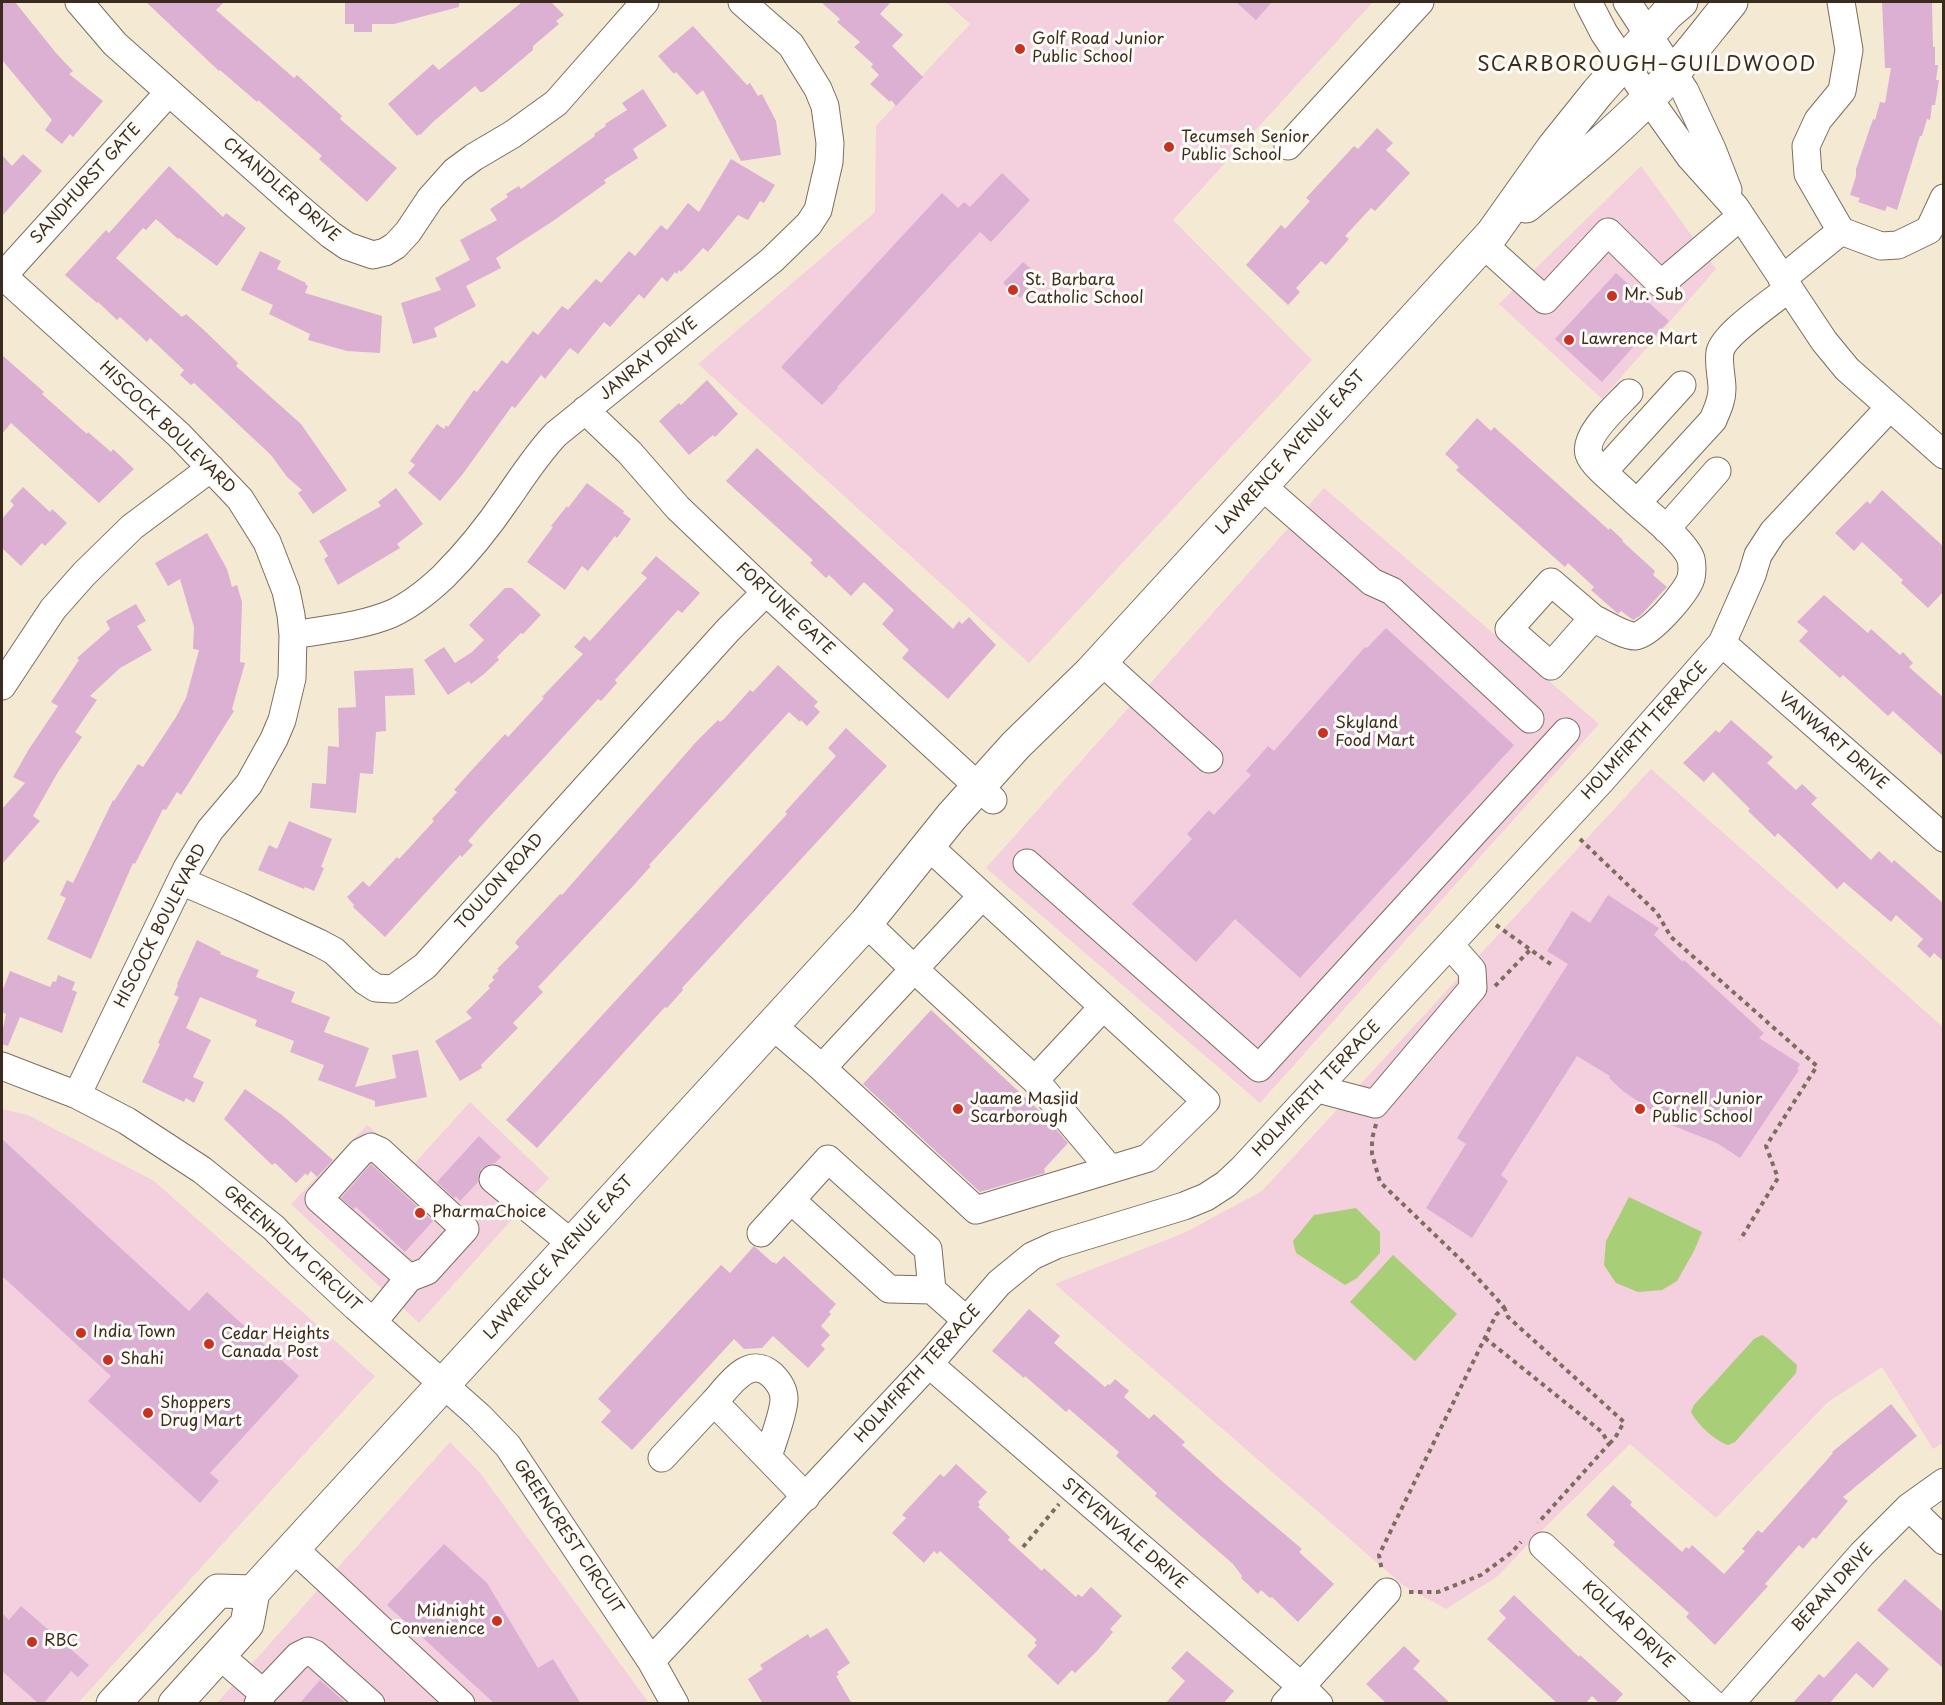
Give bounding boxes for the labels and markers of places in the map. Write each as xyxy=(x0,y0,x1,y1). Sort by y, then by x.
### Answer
place label: Golf Road Junior Public School xyxy=(1032,30,1164,68)
marker: Golf Road Junior Public School xyxy=(1013,42,1027,56)
place label: Tecumseh Senior Public School xyxy=(1181,128,1309,166)
marker: Tecumseh Senior Public School xyxy=(1162,140,1176,154)
place label: St. Barbara Catholic School xyxy=(1025,271,1144,309)
marker: St. Barbara Catholic School xyxy=(1006,283,1020,297)
place label: Mr. Sub xyxy=(1624,286,1683,306)
marker: Mr. Sub xyxy=(1605,289,1619,303)
place label: Lawrence Mart xyxy=(1581,330,1698,350)
marker: Lawrence Mart xyxy=(1562,333,1576,347)
place label: Skyland Food Mart xyxy=(1335,714,1415,752)
marker: Skyland Food Mart xyxy=(1316,726,1330,740)
place label: Jaame Masjid Scarborough xyxy=(970,1090,1079,1128)
place label: Cornell Junior Public School xyxy=(1652,1090,1762,1128)
marker: Jaame Masjid Scarborough xyxy=(951,1102,965,1116)
marker: Cornell Junior Public School xyxy=(1633,1102,1647,1116)
place label: PharmaChoice xyxy=(432,1203,546,1223)
marker: PharmaChoice xyxy=(413,1206,427,1220)
place label: India Town xyxy=(93,1323,175,1343)
place label: Cedar Heights Canada Post xyxy=(221,1325,330,1363)
marker: India Town xyxy=(74,1326,88,1340)
marker: Cedar Heights Canada Post xyxy=(202,1337,216,1351)
place label: Shahi xyxy=(120,1350,164,1370)
marker: Shahi xyxy=(101,1353,115,1367)
place label: Shoppers Drug Mart xyxy=(160,1394,242,1432)
marker: Shoppers Drug Mart xyxy=(141,1406,155,1420)
place label: Midnight Convenience xyxy=(390,1602,485,1640)
marker: Midnight Convenience xyxy=(490,1614,504,1628)
place label: RBC xyxy=(44,1632,78,1652)
marker: RBC xyxy=(25,1635,39,1649)

